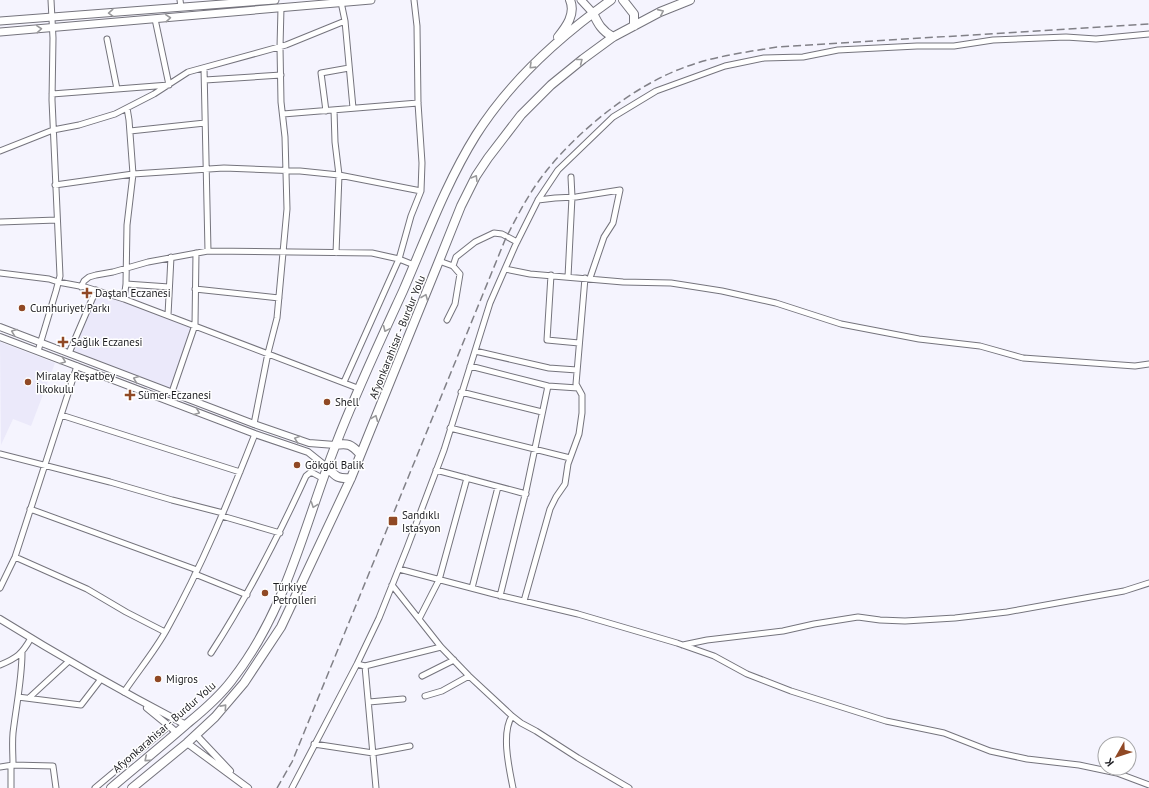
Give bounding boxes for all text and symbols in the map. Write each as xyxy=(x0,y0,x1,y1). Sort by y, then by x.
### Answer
one-way arrow xyxy=(108,8,114,17)
one-way arrow xyxy=(657,9,665,17)
one-way arrow xyxy=(165,13,171,22)
one-way arrow xyxy=(36,24,42,33)
one-way arrow xyxy=(575,59,582,66)
one-way arrow xyxy=(529,61,537,69)
one-way arrow xyxy=(471,175,478,182)
street label: Afyonkarahisar - Burdur Yolu xyxy=(366,273,428,401)
place label: Daştan Eczanesi xyxy=(95,286,171,300)
marker: Daştan Eczanesi xyxy=(82,288,92,298)
one-way arrow xyxy=(420,294,428,301)
place label: Cumhuriyet Parkı xyxy=(30,301,110,315)
marker: Cumhuriyet Parkı xyxy=(17,303,27,313)
one-way arrow xyxy=(383,325,391,333)
one-way arrow xyxy=(11,329,18,337)
place label: Sağlık Eczanesi xyxy=(71,335,143,349)
marker: Sağlık Eczanesi xyxy=(58,337,68,347)
one-way arrow xyxy=(59,356,66,364)
place label: Miralay Reşatbey İlkokulu xyxy=(36,369,116,396)
one-way arrow xyxy=(132,375,139,383)
marker: Miralay Reşatbey İlkokulu xyxy=(23,377,33,387)
place label: Sümer Eczanesi xyxy=(138,388,211,402)
marker: Sümer Eczanesi xyxy=(125,390,135,400)
place label: Shell xyxy=(335,395,360,409)
marker: Shell xyxy=(322,397,332,407)
one-way arrow xyxy=(194,407,201,415)
one-way arrow xyxy=(371,414,379,421)
one-way arrow xyxy=(294,435,301,443)
place label: Gökgöl Balik xyxy=(305,458,365,472)
marker: Gökgöl Balik xyxy=(292,460,302,470)
one-way arrow xyxy=(311,501,319,508)
place label: Sandıklı Istasyon xyxy=(402,508,441,535)
marker: Sandıklı Istasyon xyxy=(387,515,399,527)
place label: Türkiye Petrolleri xyxy=(273,580,316,607)
marker: Türkiye Petrolleri xyxy=(260,588,270,598)
place label: Migros xyxy=(166,672,198,686)
marker: Migros xyxy=(153,674,163,684)
street label: Afyonkarahisar - Burdur Yolu xyxy=(110,678,219,776)
one-way arrow xyxy=(219,704,226,712)
north arrow xyxy=(1097,736,1137,776)
one-way arrow xyxy=(144,754,151,761)
text: K xyxy=(1102,755,1117,769)

